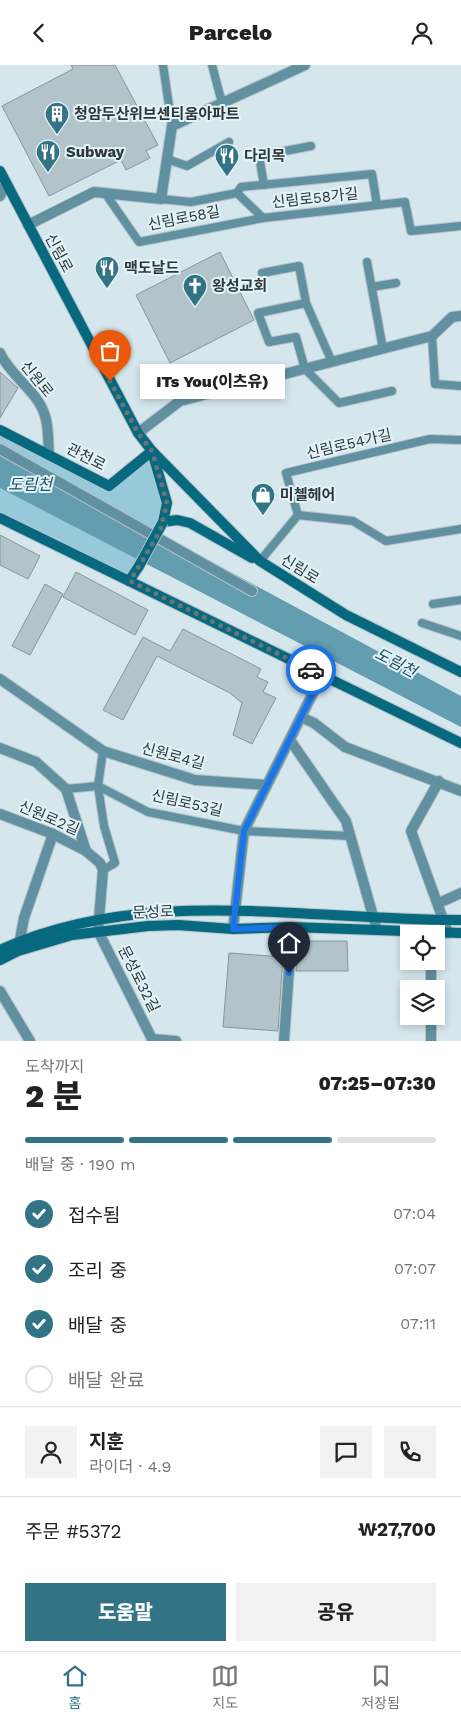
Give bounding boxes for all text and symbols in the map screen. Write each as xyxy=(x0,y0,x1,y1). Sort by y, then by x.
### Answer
icon: back xyxy=(25,19,53,47)
icon: person xyxy=(408,19,436,47)
text: Parcelo xyxy=(189,20,272,45)
building icon: 청암두산위브센티움아파트 xyxy=(44,101,70,135)
place label: 청암두산위브센티움아파트 xyxy=(74,105,240,123)
restaurant icon: Subway xyxy=(35,139,61,173)
place label: Subway xyxy=(66,143,125,161)
restaurant icon: 다리목 xyxy=(214,143,240,177)
place label: 다리목 xyxy=(244,147,286,165)
street label: 신림로58가길 xyxy=(271,185,359,211)
street label: 신림로58길 xyxy=(146,202,222,234)
street label: 신림로 xyxy=(41,230,77,276)
restaurant icon: 맥도날드 xyxy=(94,255,120,289)
place label: 맥도날드 xyxy=(124,259,179,277)
church icon: 왕성교회 xyxy=(182,273,208,307)
place label: 왕성교회 xyxy=(212,277,267,295)
pin xyxy=(89,330,131,381)
icon: bag xyxy=(96,337,124,365)
street label: 신원로 xyxy=(17,357,57,401)
callout: ITs You(이츠유) xyxy=(140,363,285,399)
text: ITs You(이츠유) xyxy=(156,372,269,391)
street label: 신림로54가길 xyxy=(305,425,393,463)
street label: 관천로 xyxy=(63,440,109,474)
water label: 도림천 xyxy=(8,475,54,494)
shop icon: 미첼헤어 xyxy=(250,482,276,516)
place label: 미첼헤어 xyxy=(280,486,335,504)
street label: 신림로 xyxy=(278,550,322,588)
water label: 도림천 xyxy=(372,644,422,682)
courier xyxy=(286,645,336,695)
icon: car xyxy=(297,656,325,684)
street label: 신원로4길 xyxy=(140,739,206,773)
street label: 신림로53길 xyxy=(150,786,224,820)
street label: 신원로2길 xyxy=(16,797,82,839)
street label: 문성로 xyxy=(132,902,174,922)
pin xyxy=(268,922,310,973)
map controls xyxy=(400,925,445,1025)
button: locate xyxy=(400,925,445,970)
icon: home xyxy=(275,929,303,957)
street label: 문성로32길 xyxy=(114,943,164,1015)
button: layers xyxy=(400,980,445,1025)
text: 도착까지 xyxy=(25,1057,84,1076)
text: 07:25–07:30 xyxy=(318,1072,436,1095)
text: 2 분 xyxy=(25,1077,82,1115)
text: 배달 중 · 190 m xyxy=(25,1155,136,1174)
icon: check xyxy=(25,1200,53,1228)
text: 접수됨 xyxy=(68,1204,120,1227)
text: 07:04 xyxy=(393,1204,436,1223)
icon: check xyxy=(25,1255,53,1283)
text: 조리 중 xyxy=(68,1259,127,1282)
text: 07:07 xyxy=(394,1259,436,1278)
icon: check xyxy=(25,1310,53,1338)
text: 배달 중 xyxy=(68,1314,127,1337)
text: 07:11 xyxy=(400,1314,436,1333)
text: 배달 완료 xyxy=(68,1369,144,1392)
button: person xyxy=(25,1426,77,1478)
button: chat xyxy=(320,1426,372,1478)
button: phone xyxy=(384,1426,436,1478)
text: 지훈 xyxy=(89,1430,124,1453)
text: 라이더 · 4.9 xyxy=(89,1457,171,1476)
text: ₩27,700 xyxy=(358,1518,436,1541)
text: 주문 #5372 xyxy=(25,1520,122,1543)
button: 도움말 xyxy=(25,1583,226,1641)
button: 공유 xyxy=(236,1583,436,1641)
tab: 홈 xyxy=(61,1662,89,1712)
tab: 지도 xyxy=(211,1662,239,1712)
tab: 저장됨 xyxy=(361,1662,400,1712)

